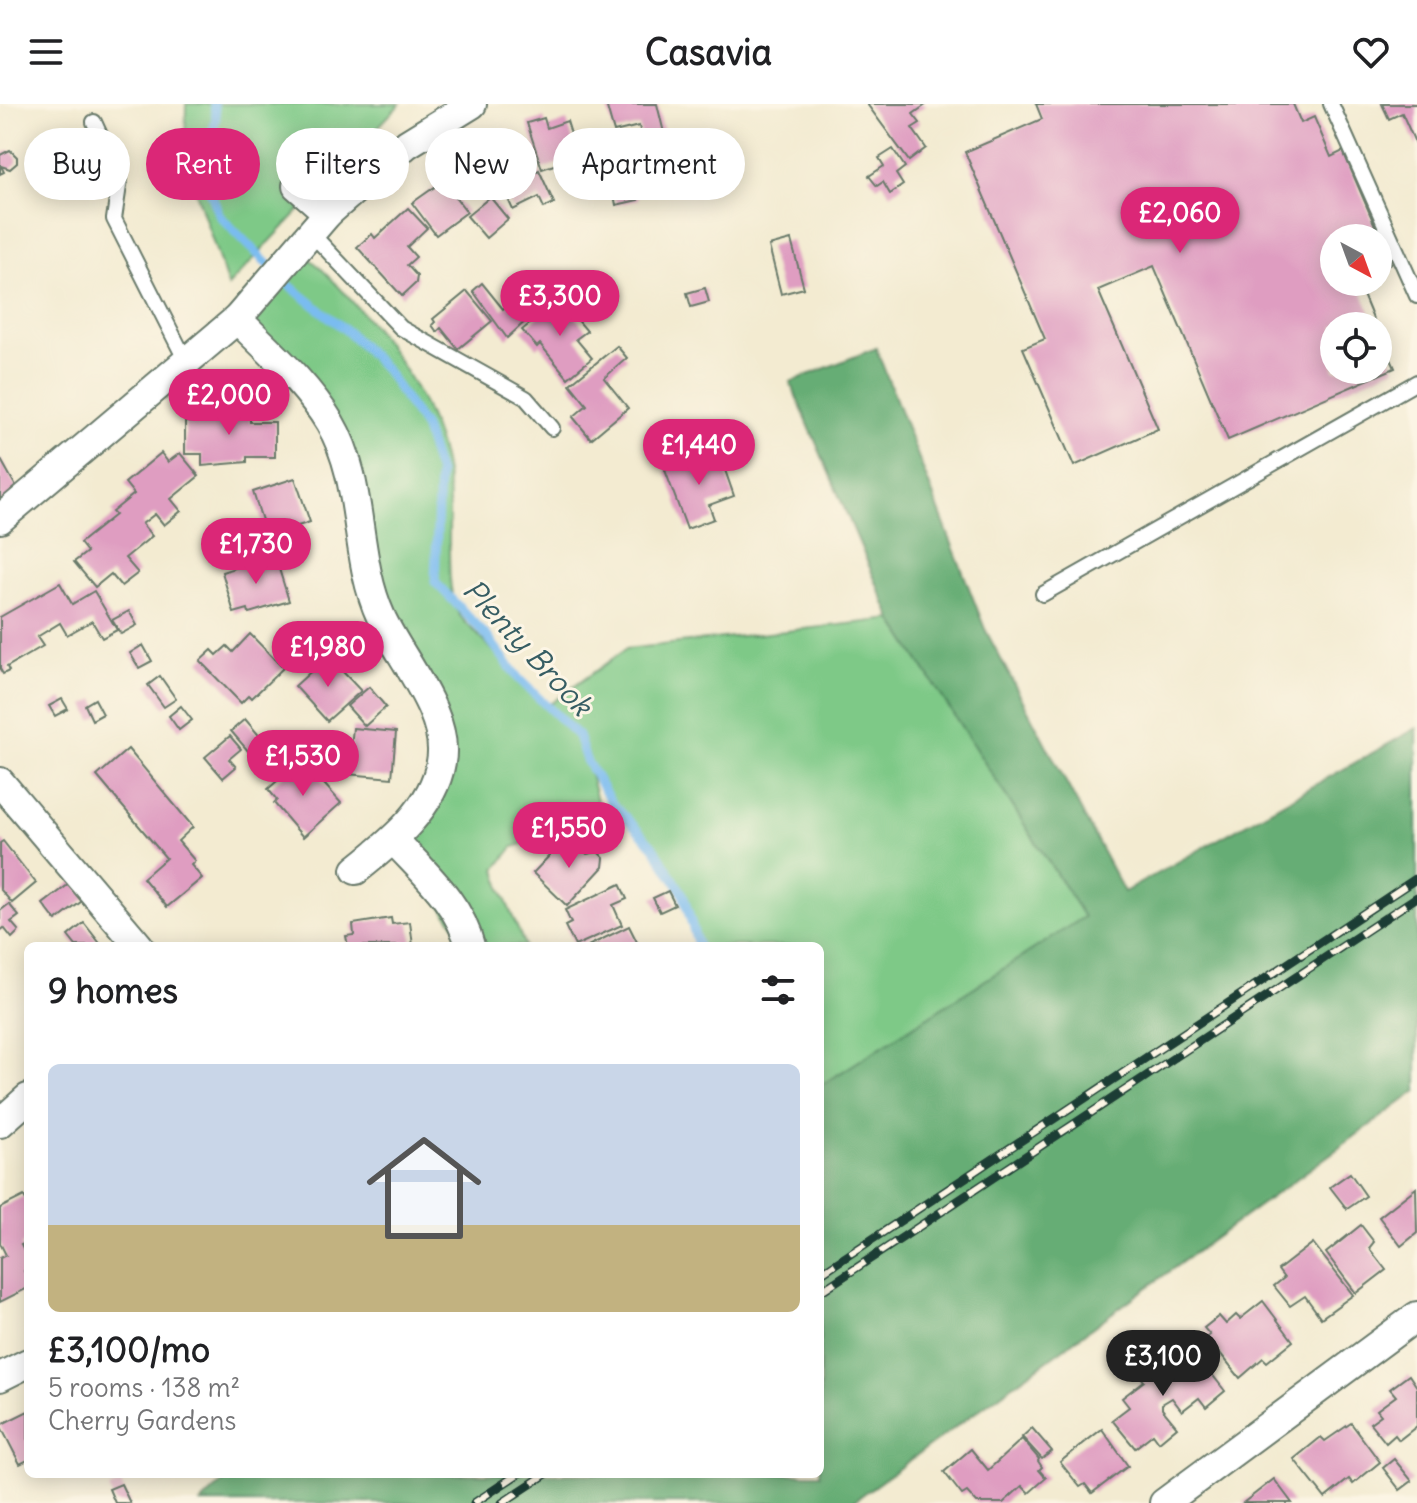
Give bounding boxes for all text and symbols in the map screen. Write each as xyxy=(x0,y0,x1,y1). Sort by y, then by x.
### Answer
icon: menu xyxy=(24,30,68,74)
text: Casavia xyxy=(645,30,772,75)
icon: heart xyxy=(1349,30,1393,74)
chip: Buy xyxy=(24,128,130,200)
chip: Rent xyxy=(146,128,260,200)
chip: Filters xyxy=(276,128,409,200)
chip: New xyxy=(425,128,537,200)
chip: Apartment xyxy=(553,128,745,200)
pin: £2,060 xyxy=(1115,187,1245,255)
text: £2,060 xyxy=(1139,196,1221,229)
north arrow xyxy=(1320,224,1392,296)
map controls xyxy=(1320,224,1392,384)
pin: £3,300 xyxy=(495,270,625,338)
text: £3,300 xyxy=(518,279,602,312)
button: locate xyxy=(1320,312,1392,384)
pin: £2,000 xyxy=(164,369,294,437)
text: £2,000 xyxy=(187,378,271,411)
pin: £1,440 xyxy=(634,419,764,487)
text: £1,440 xyxy=(661,428,737,461)
pin: £1,730 xyxy=(191,518,321,586)
text: £1,730 xyxy=(219,527,293,560)
water label: Plenty Brook xyxy=(455,571,602,724)
pin: £1,980 xyxy=(263,621,393,689)
text: £1,980 xyxy=(290,630,366,663)
pin: £1,530 xyxy=(238,730,368,798)
text: £1,530 xyxy=(265,739,341,772)
pin: £1,550 xyxy=(504,802,634,870)
text: £1,550 xyxy=(531,811,607,844)
icon: filters xyxy=(756,968,800,1012)
text: 9 homes xyxy=(48,969,178,1012)
icon: home xyxy=(352,1116,496,1260)
text: £3,100/mo xyxy=(48,1328,210,1371)
pin: £3,100 xyxy=(1098,1330,1228,1398)
text: £3,100 xyxy=(1124,1339,1202,1372)
text: 5 rooms · 138 m² xyxy=(48,1371,240,1404)
text: Cherry Gardens xyxy=(48,1404,236,1437)

